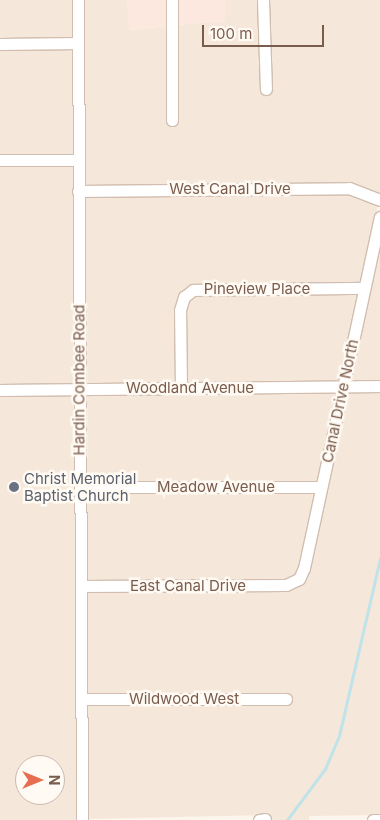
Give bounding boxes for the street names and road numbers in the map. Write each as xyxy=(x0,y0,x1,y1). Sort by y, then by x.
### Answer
street label: West Canal Drive xyxy=(169,180,291,198)
street label: Pineview Place xyxy=(204,280,310,298)
street label: Hardin Combee Road xyxy=(70,304,88,456)
street label: Canal Drive North xyxy=(318,338,362,464)
street label: Woodland Avenue xyxy=(126,379,254,397)
street label: Meadow Avenue xyxy=(157,478,275,496)
street label: East Canal Drive xyxy=(130,577,246,595)
street label: Wildwood West xyxy=(129,690,239,708)

